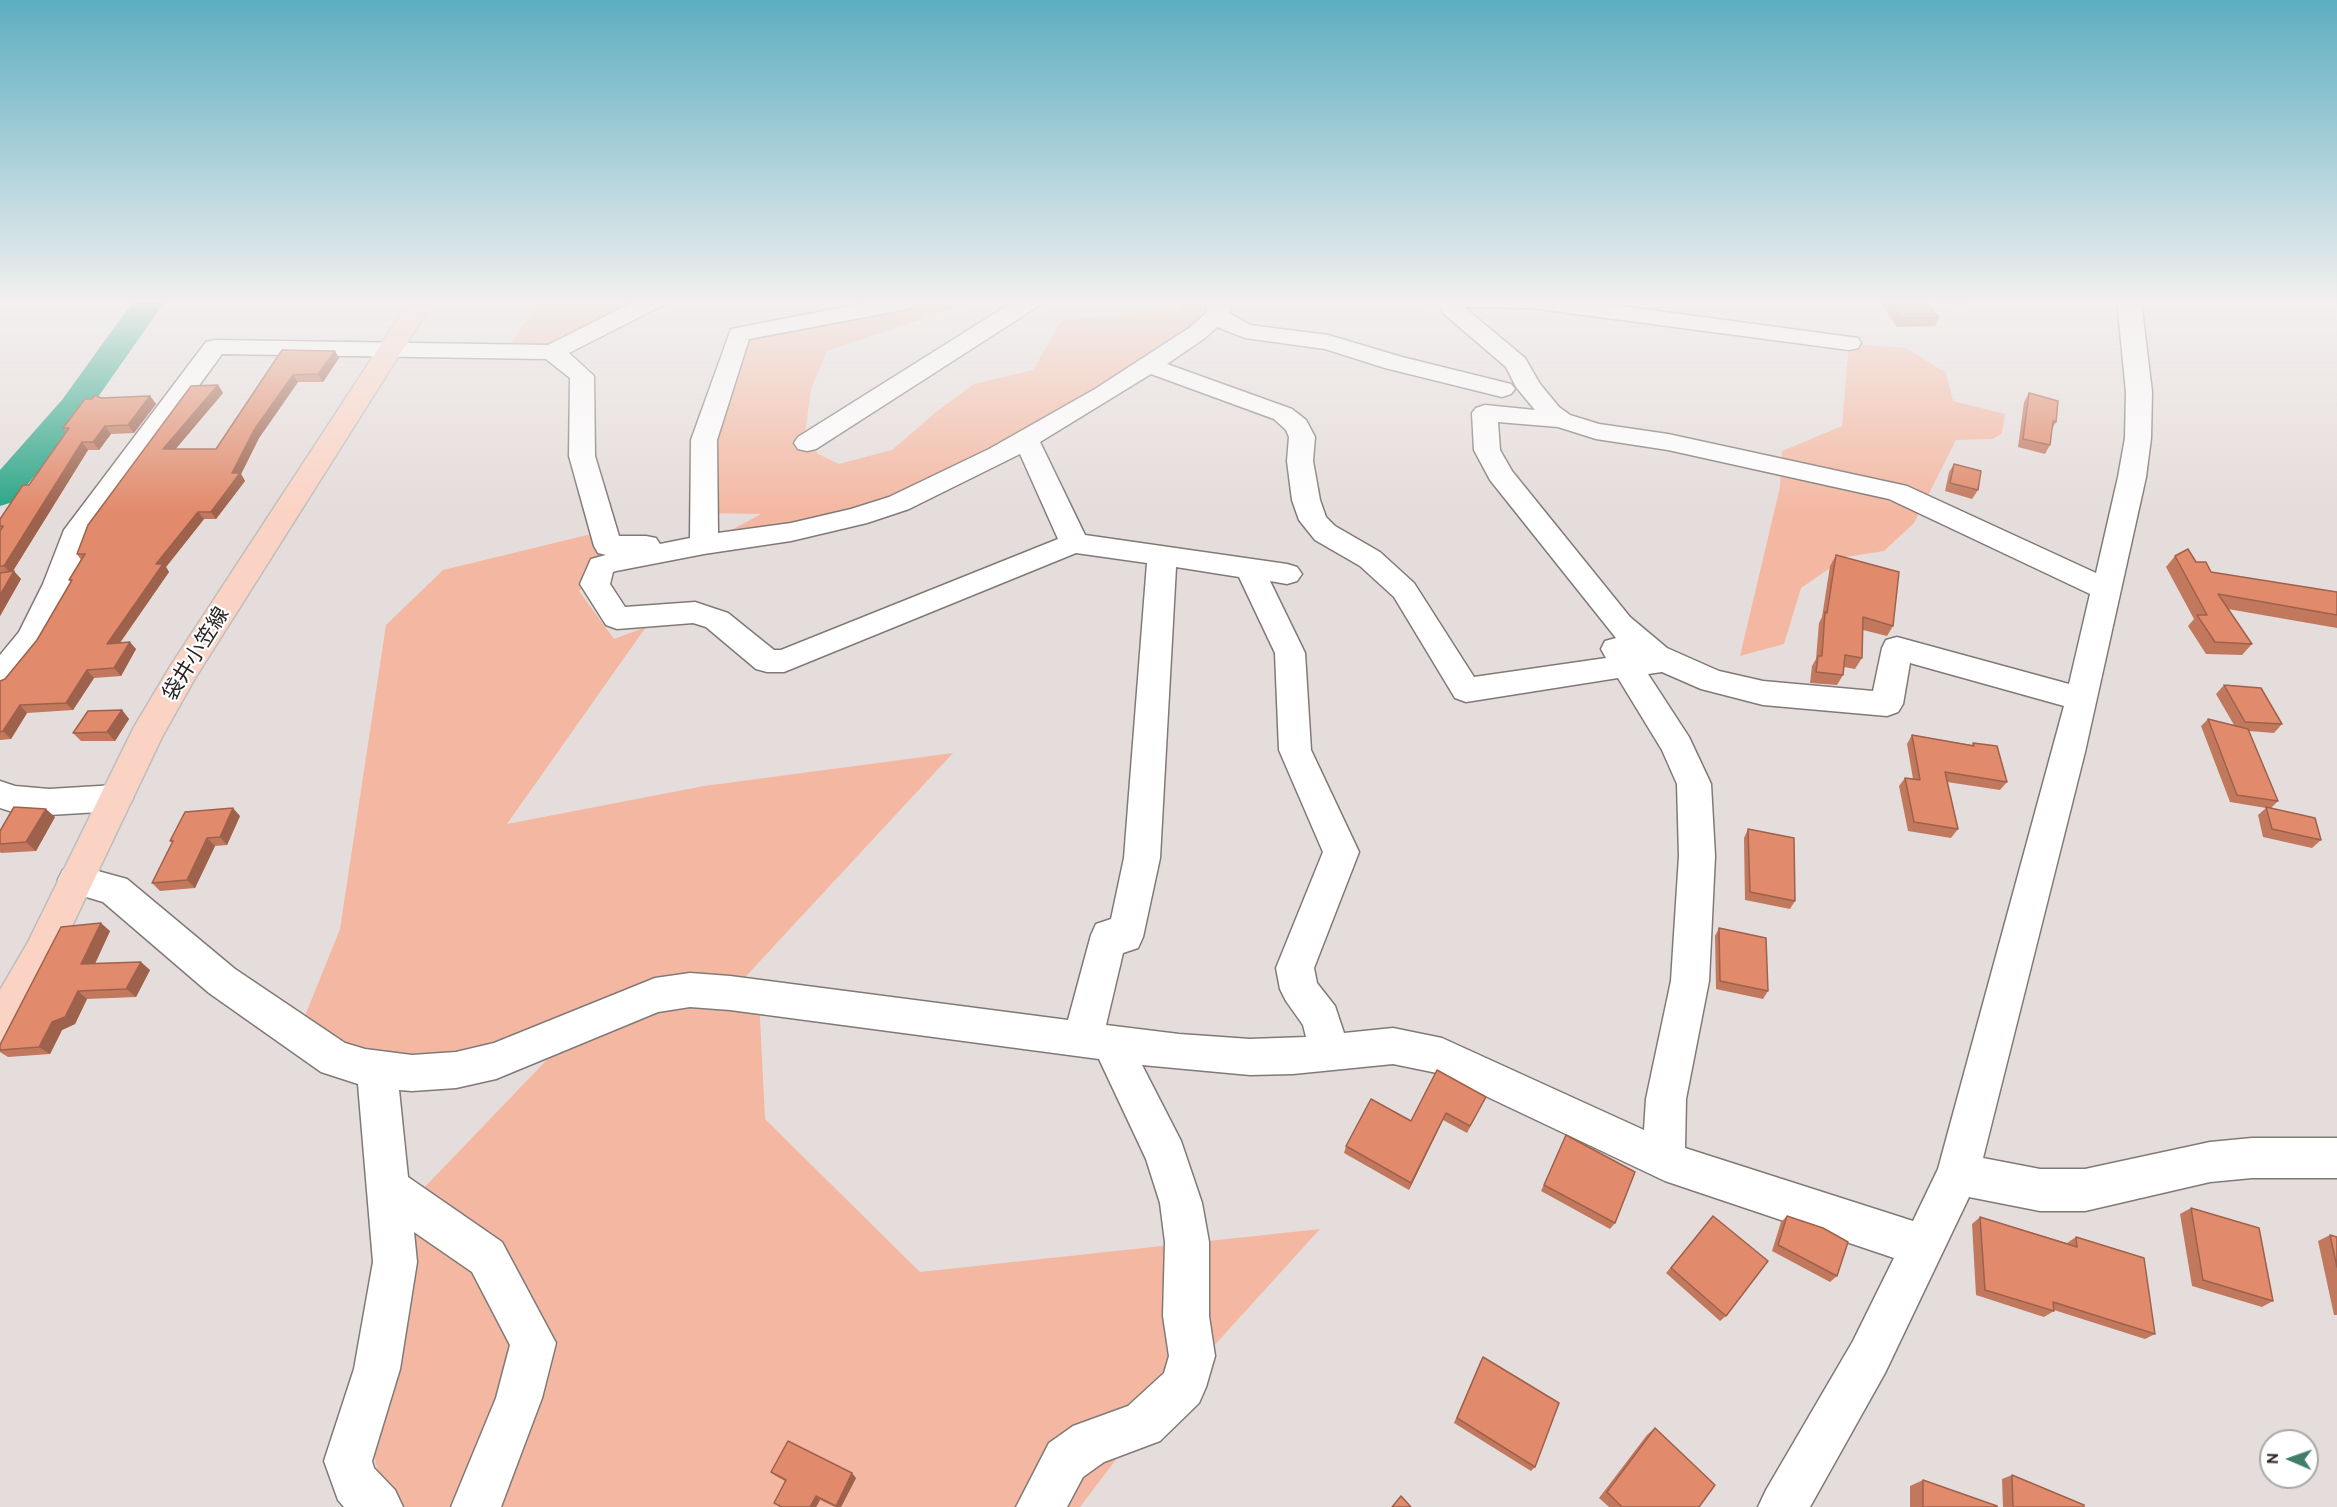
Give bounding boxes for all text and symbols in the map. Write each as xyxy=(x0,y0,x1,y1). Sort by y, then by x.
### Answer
street label: 袋井小笠線 xyxy=(157,603,235,705)
north arrow xyxy=(2259,1429,2319,1489)
text: N xyxy=(2263,1452,2282,1464)

